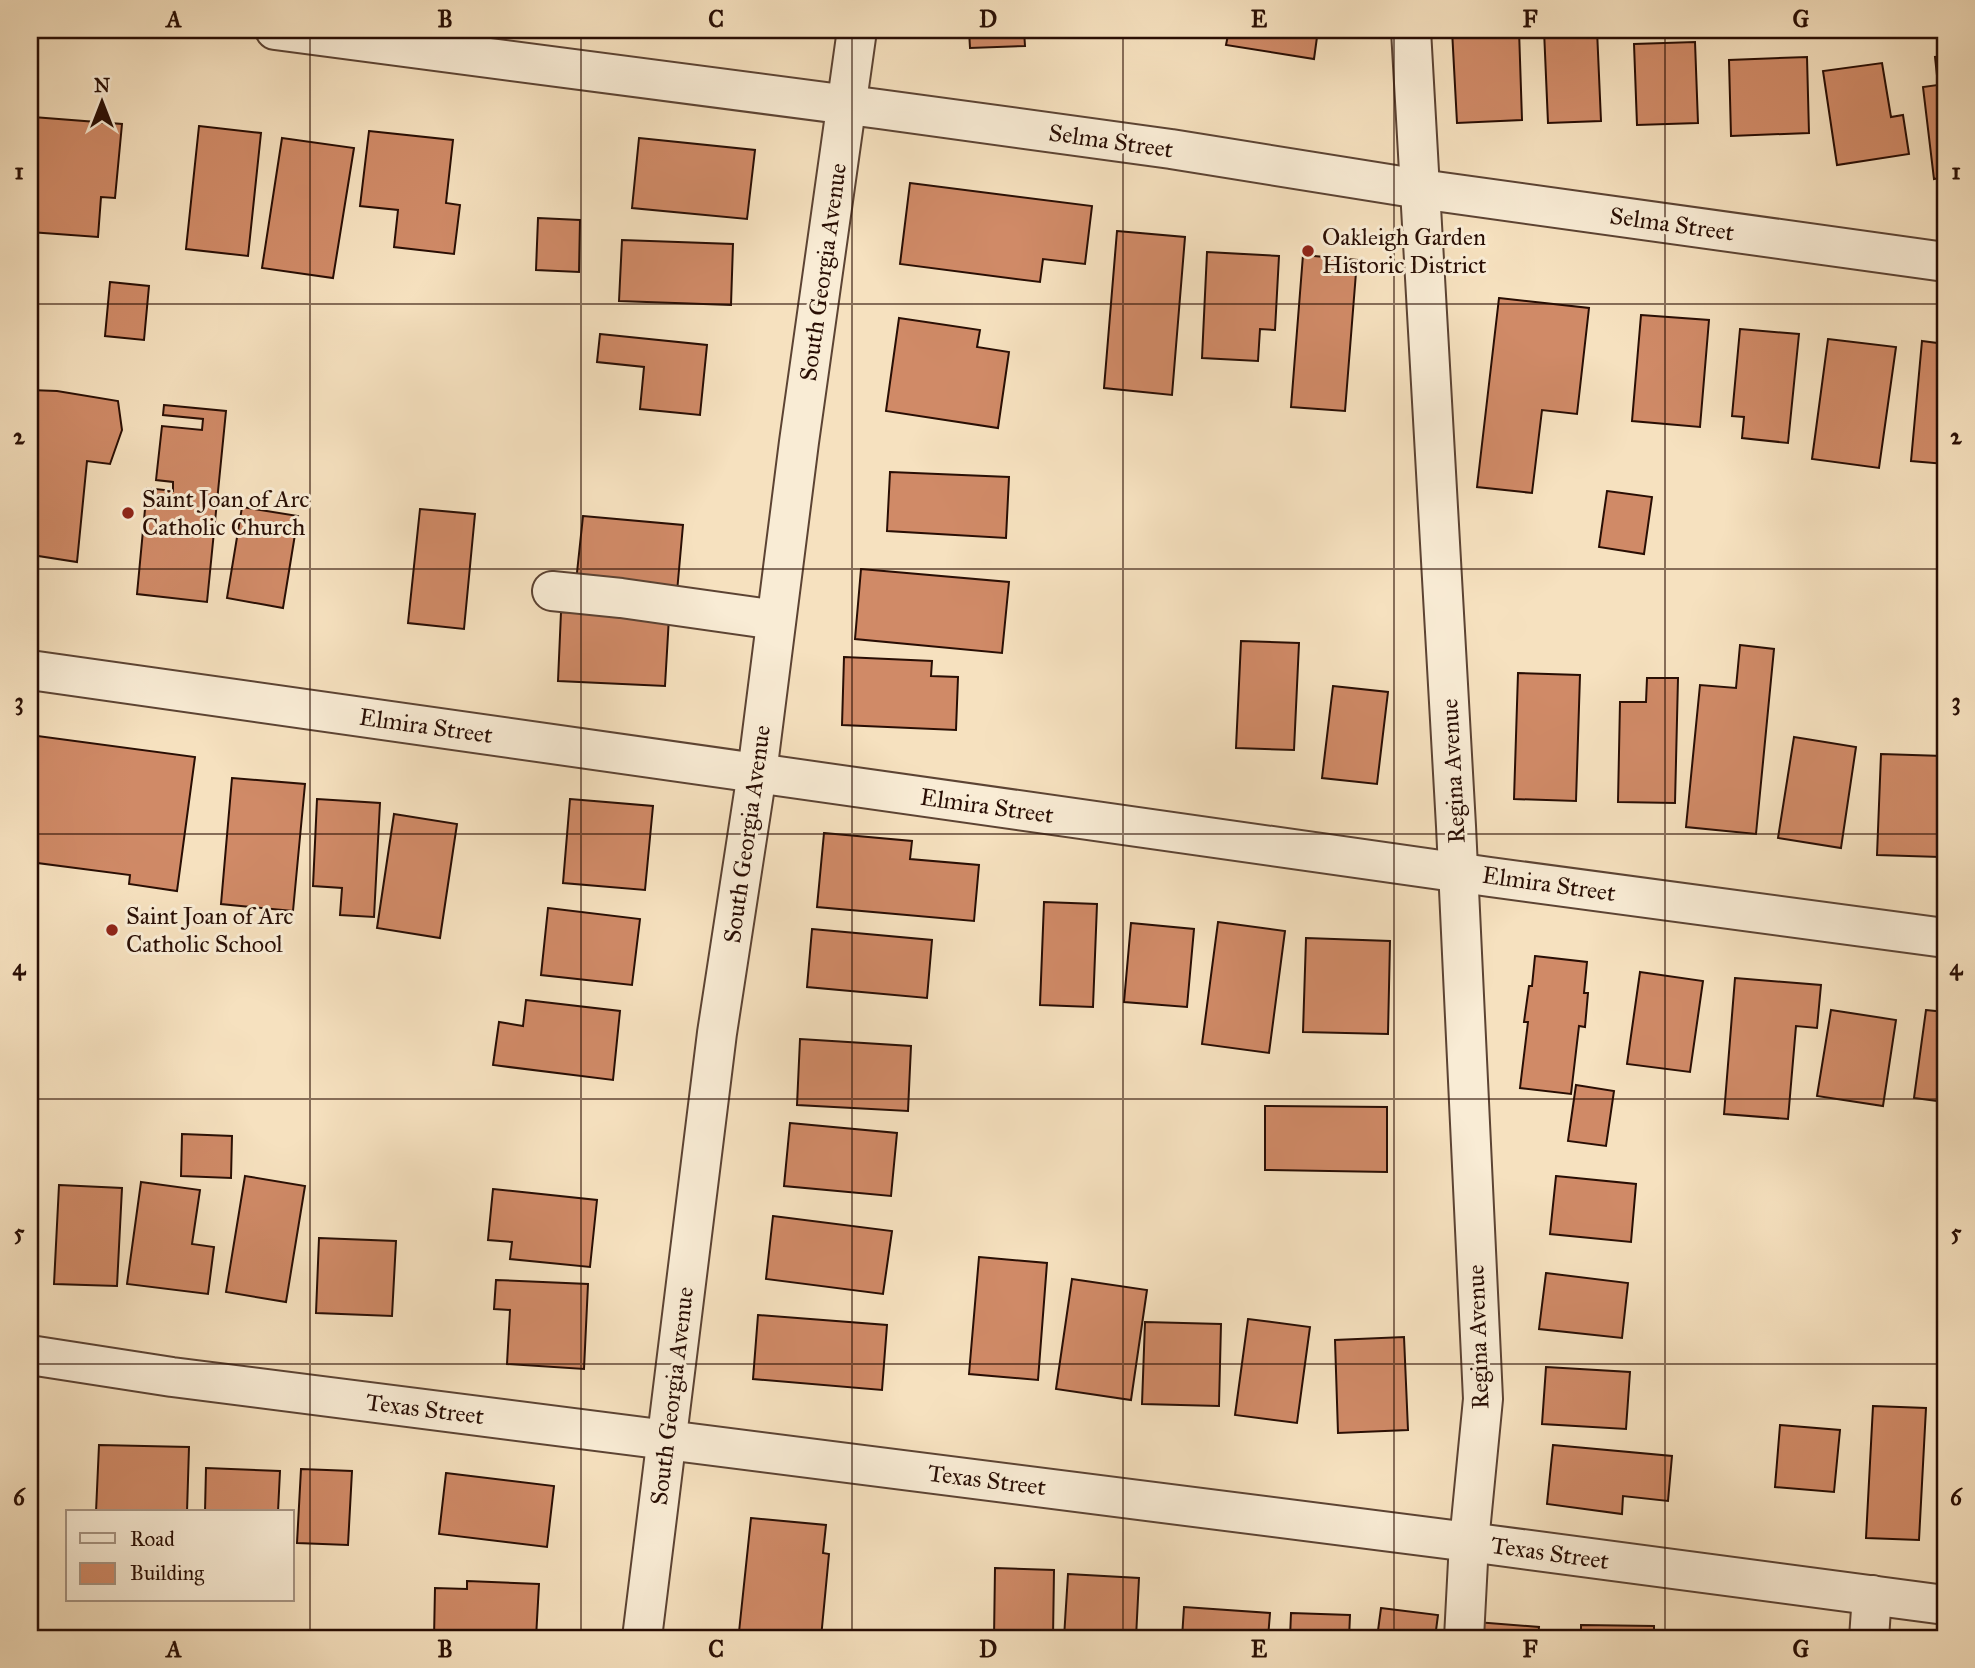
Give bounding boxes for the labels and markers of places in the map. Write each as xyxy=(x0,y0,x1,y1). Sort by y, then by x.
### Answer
place label: Oakleigh Garden Historic District xyxy=(1322,222,1487,280)
marker: Oakleigh Garden Historic District xyxy=(1300,243,1316,259)
place label: Saint Joan of Arc Catholic Church xyxy=(142,484,310,542)
marker: Saint Joan of Arc Catholic Church xyxy=(120,505,136,521)
place label: Saint Joan of Arc Catholic School xyxy=(126,901,294,959)
marker: Saint Joan of Arc Catholic School xyxy=(104,922,120,938)

